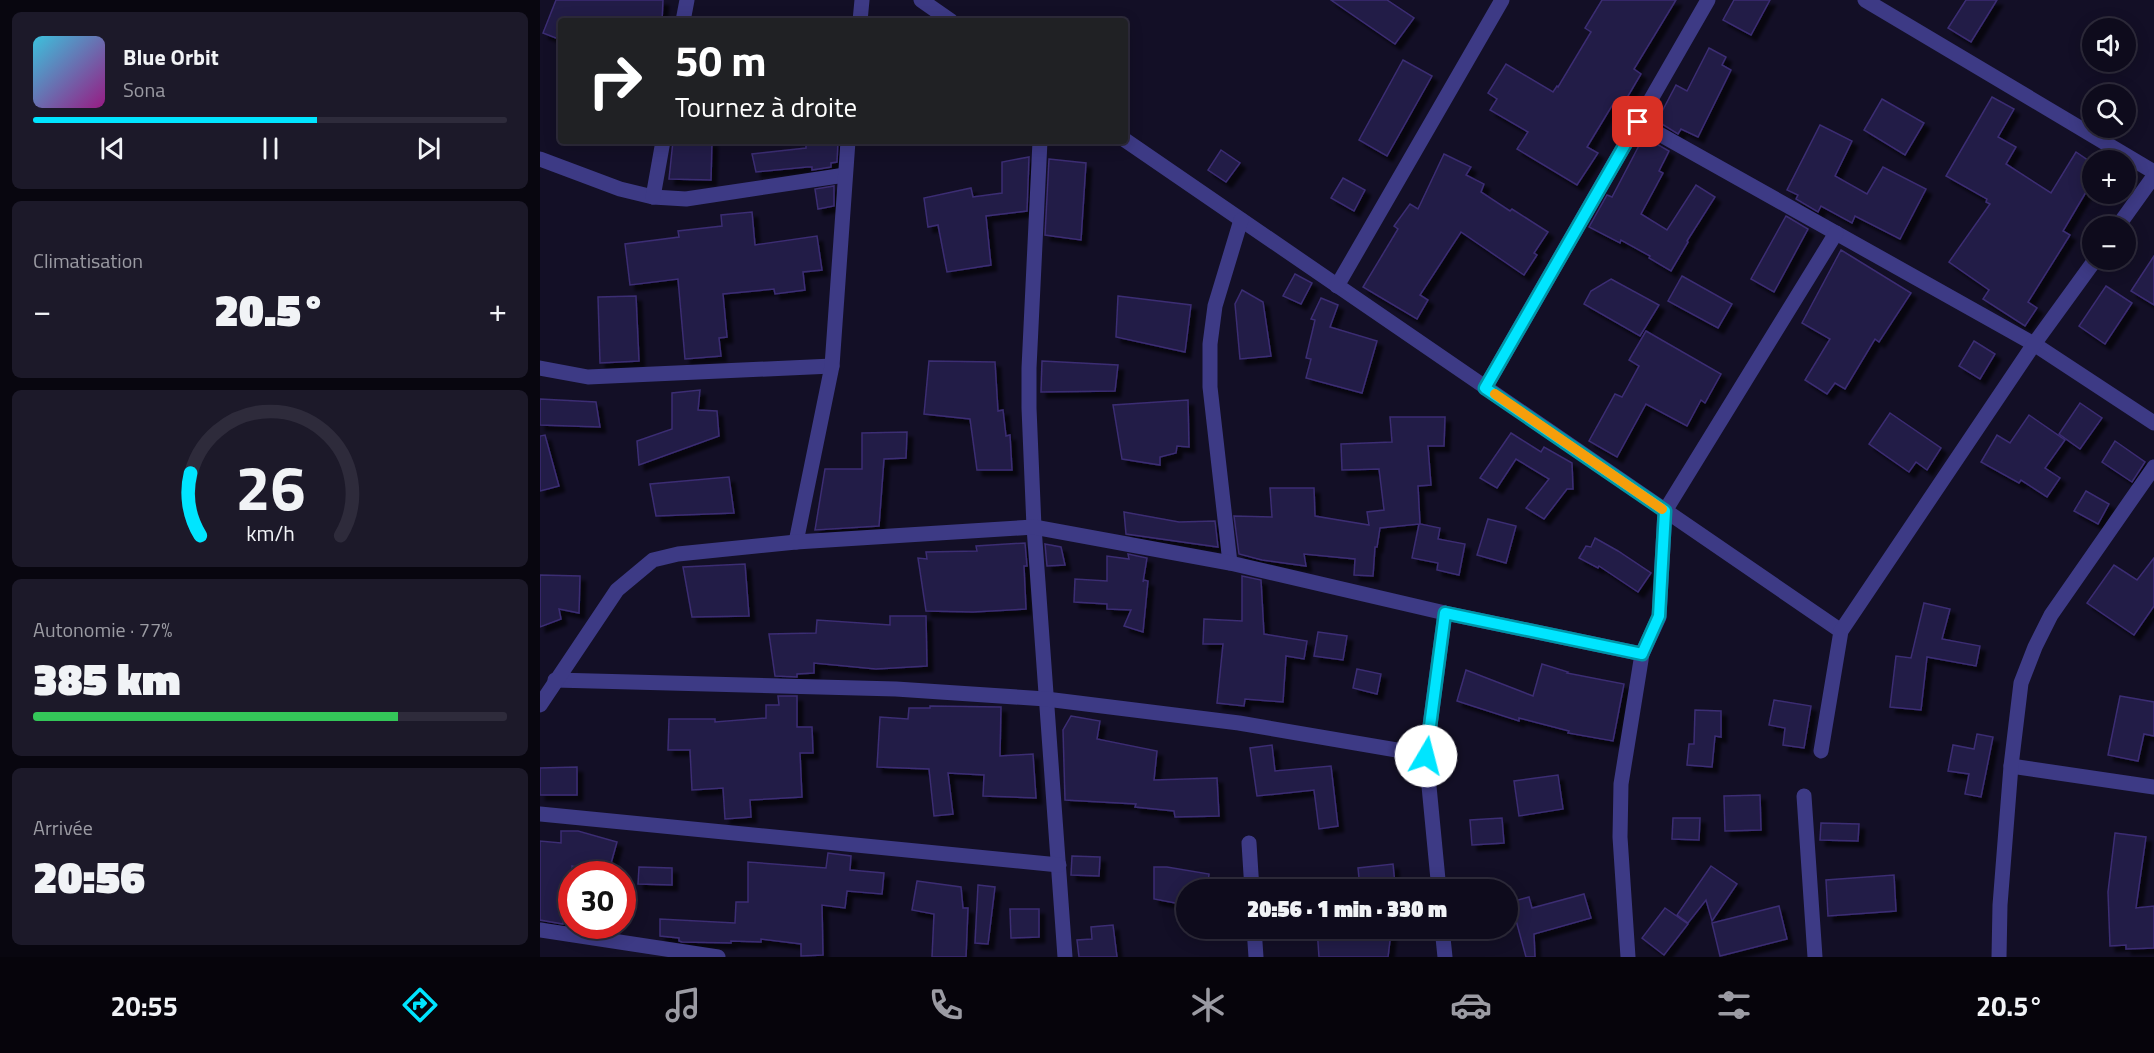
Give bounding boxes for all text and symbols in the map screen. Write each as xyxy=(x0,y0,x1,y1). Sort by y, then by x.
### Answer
map controls xyxy=(2082,18,2136,270)
button: sound xyxy=(2082,18,2136,72)
text: 50 m xyxy=(675,28,767,92)
text: Blue Orbit xyxy=(123,40,219,74)
icon: right xyxy=(576,42,654,120)
text: Sona xyxy=(123,74,165,105)
button: search xyxy=(2082,84,2136,138)
text: Tournez à droite xyxy=(675,86,857,127)
pin xyxy=(1612,96,1663,147)
icon: arrive xyxy=(1621,105,1654,138)
icon: previous xyxy=(96,132,129,165)
icon: pause xyxy=(254,132,287,165)
icon: next xyxy=(412,132,445,165)
button: + xyxy=(2082,150,2136,204)
button: − xyxy=(2082,216,2136,270)
text: Climatisation xyxy=(33,245,143,276)
text: 20.5° xyxy=(214,275,326,343)
text: − xyxy=(33,285,51,335)
text: + xyxy=(489,285,507,335)
text: 26 xyxy=(235,439,305,534)
text: km/h xyxy=(246,517,294,549)
text: Autonomie · 77% xyxy=(33,614,172,645)
text: 385 km xyxy=(33,644,181,712)
position arrow xyxy=(1394,724,1458,788)
text: Arrivée xyxy=(33,812,93,843)
text: 20:56 xyxy=(33,842,145,910)
speed limit sign: 30 xyxy=(558,861,636,939)
text: 20:56 · 1 min · 330 m xyxy=(1247,892,1447,926)
icon: directions xyxy=(399,984,441,1026)
icon: music xyxy=(662,984,704,1026)
icon: phone xyxy=(925,984,967,1026)
icon: climate xyxy=(1187,984,1229,1026)
icon: car xyxy=(1450,984,1492,1026)
icon: filters xyxy=(1713,984,1755,1026)
text: 20:55 xyxy=(110,985,178,1026)
text: 20.5° xyxy=(1976,985,2043,1026)

